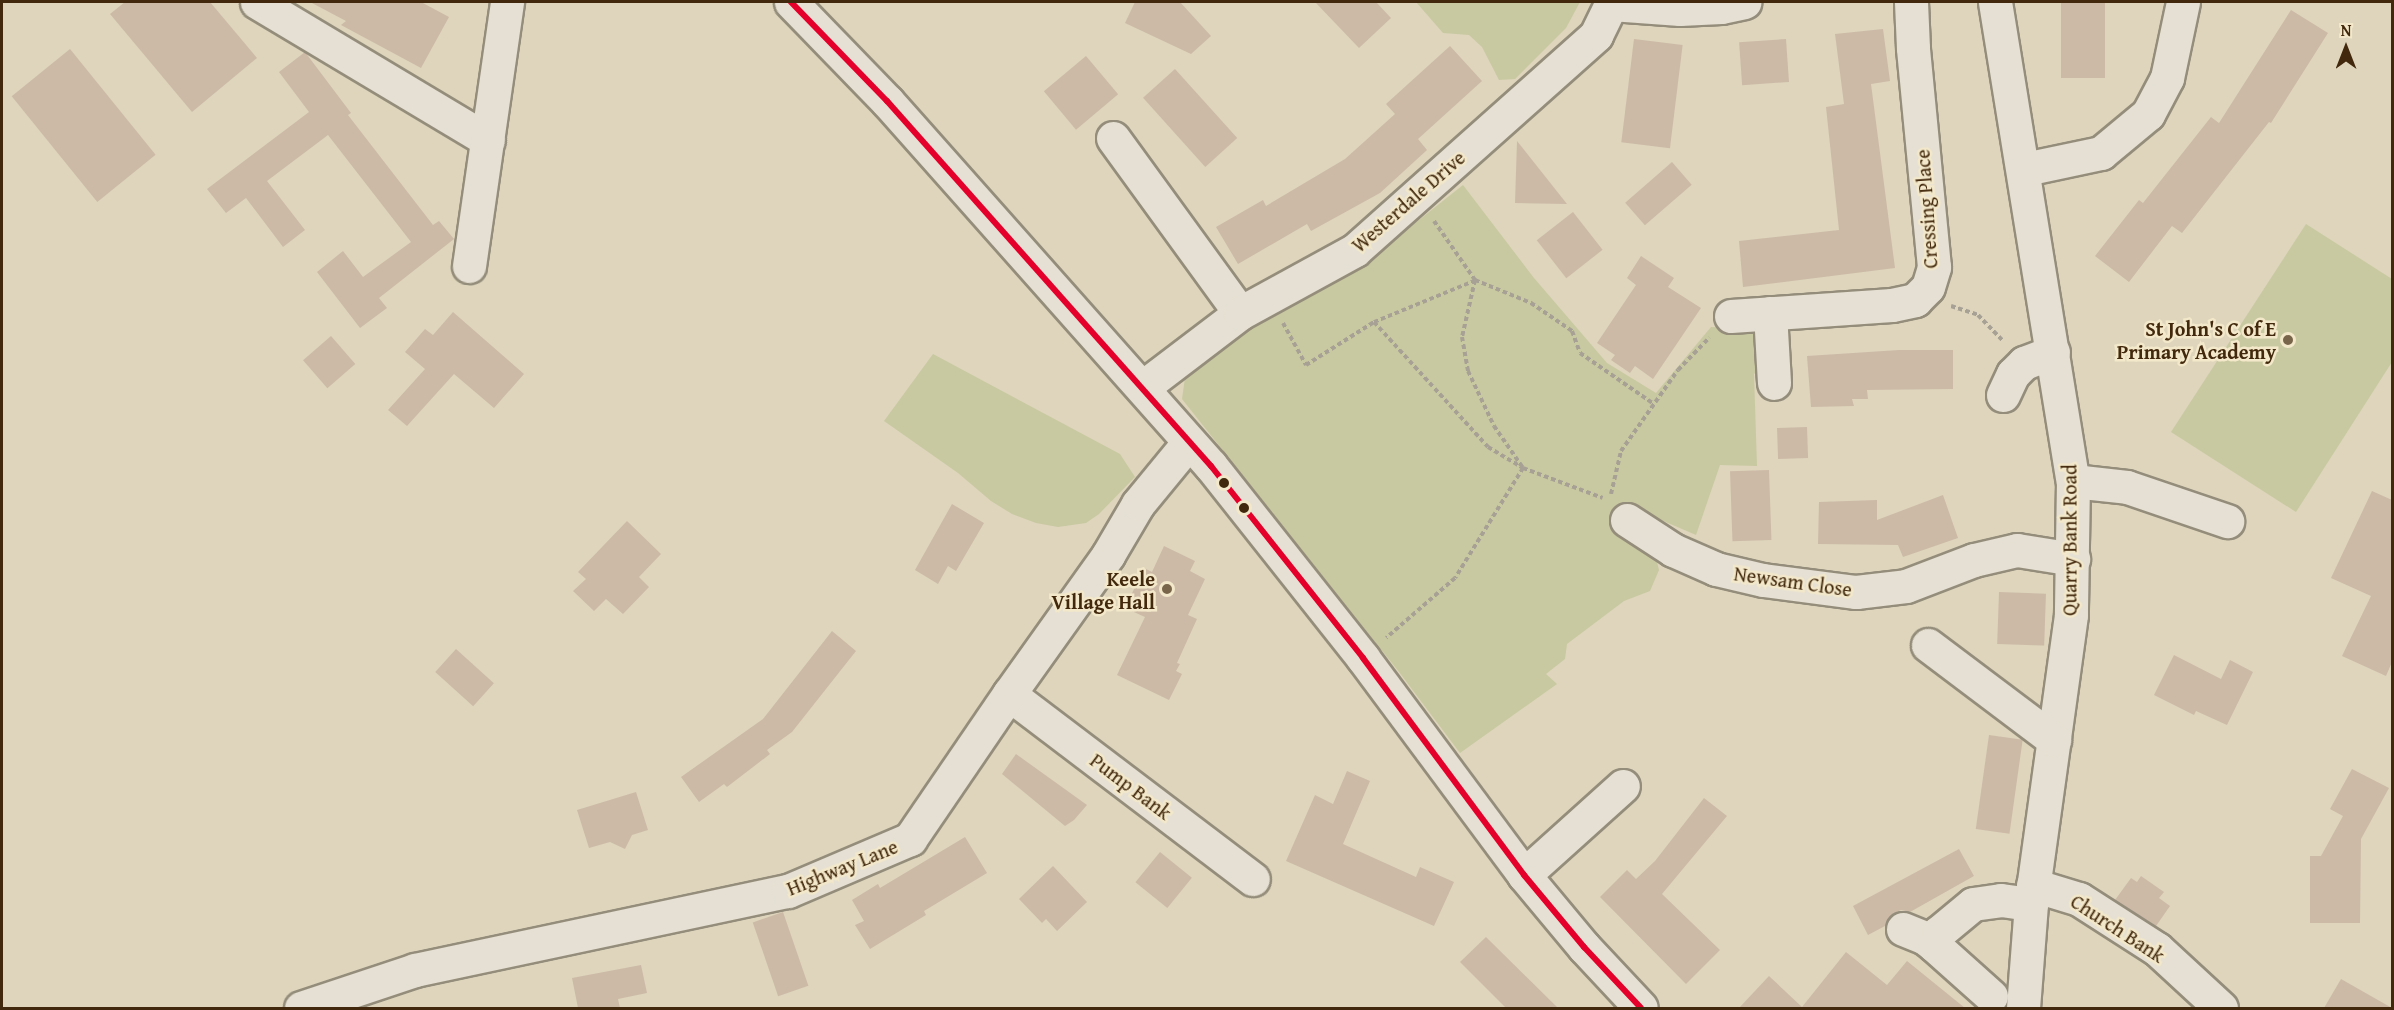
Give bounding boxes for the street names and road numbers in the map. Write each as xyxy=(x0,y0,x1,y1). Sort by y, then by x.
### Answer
street label: Westerdale Drive xyxy=(1346,145,1470,257)
street label: Cressing Place xyxy=(1910,149,1942,269)
street label: Quarry Bank Road xyxy=(2057,464,2081,616)
street label: Newsam Close xyxy=(1733,561,1853,601)
street label: Pump Bank xyxy=(1086,748,1176,824)
street label: Highway Lane xyxy=(783,834,901,900)
street label: Church Bank xyxy=(2066,889,2170,967)

